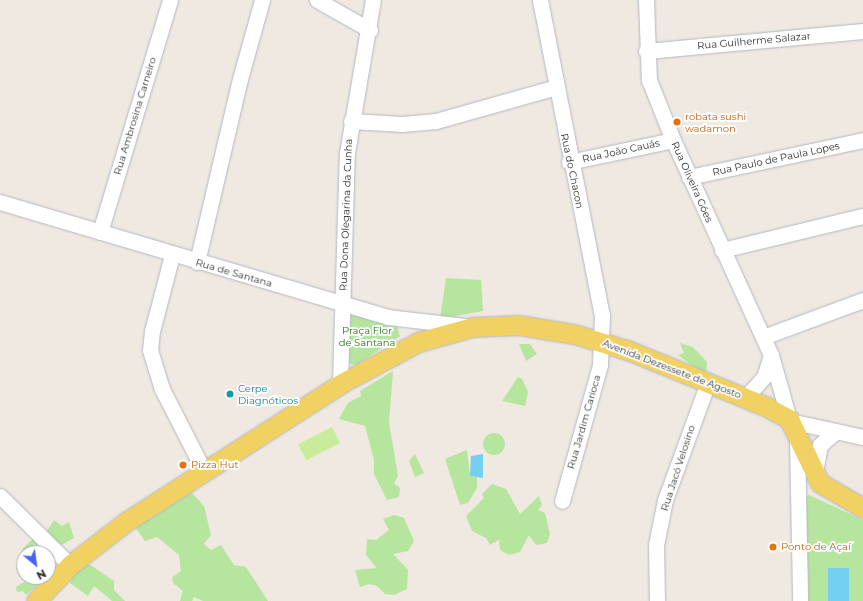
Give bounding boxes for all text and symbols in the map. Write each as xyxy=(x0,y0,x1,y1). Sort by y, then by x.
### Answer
street label: Rua Guilherme Salazar xyxy=(697,30,811,52)
street label: Rua Ambrosina Carneiro xyxy=(111,56,159,176)
place label: robata sushi wadamon xyxy=(685,110,746,134)
marker: robata sushi wadamon xyxy=(672,117,682,127)
street label: Rua do Chacon xyxy=(558,132,586,210)
street label: Rua João Cauás xyxy=(581,137,661,165)
street label: Rua Dona Olegarina da Cunha xyxy=(337,139,355,291)
street label: Rua Oliveira Góes xyxy=(669,140,715,224)
street label: Rua Paulo de Paula Lopes xyxy=(711,140,841,178)
street label: Rua de Santana xyxy=(194,256,274,290)
park label: Praça Flor de Santana xyxy=(339,324,395,348)
street label: Avenida Dezessete de Agosto xyxy=(601,337,743,401)
street label: Rua Jardim Carioca xyxy=(565,374,603,470)
place label: Cerpe Diagnóticos xyxy=(238,382,298,406)
marker: Cerpe Diagnóticos xyxy=(225,389,235,399)
street label: Rua Jacó Velosino xyxy=(658,423,698,513)
place label: Pizza Hut xyxy=(191,459,239,471)
marker: Pizza Hut xyxy=(178,460,188,470)
place label: Ponto de Açaí xyxy=(781,541,851,553)
marker: Ponto de Açaí xyxy=(768,542,778,552)
north arrow xyxy=(16,545,56,585)
text: N xyxy=(34,566,49,583)

